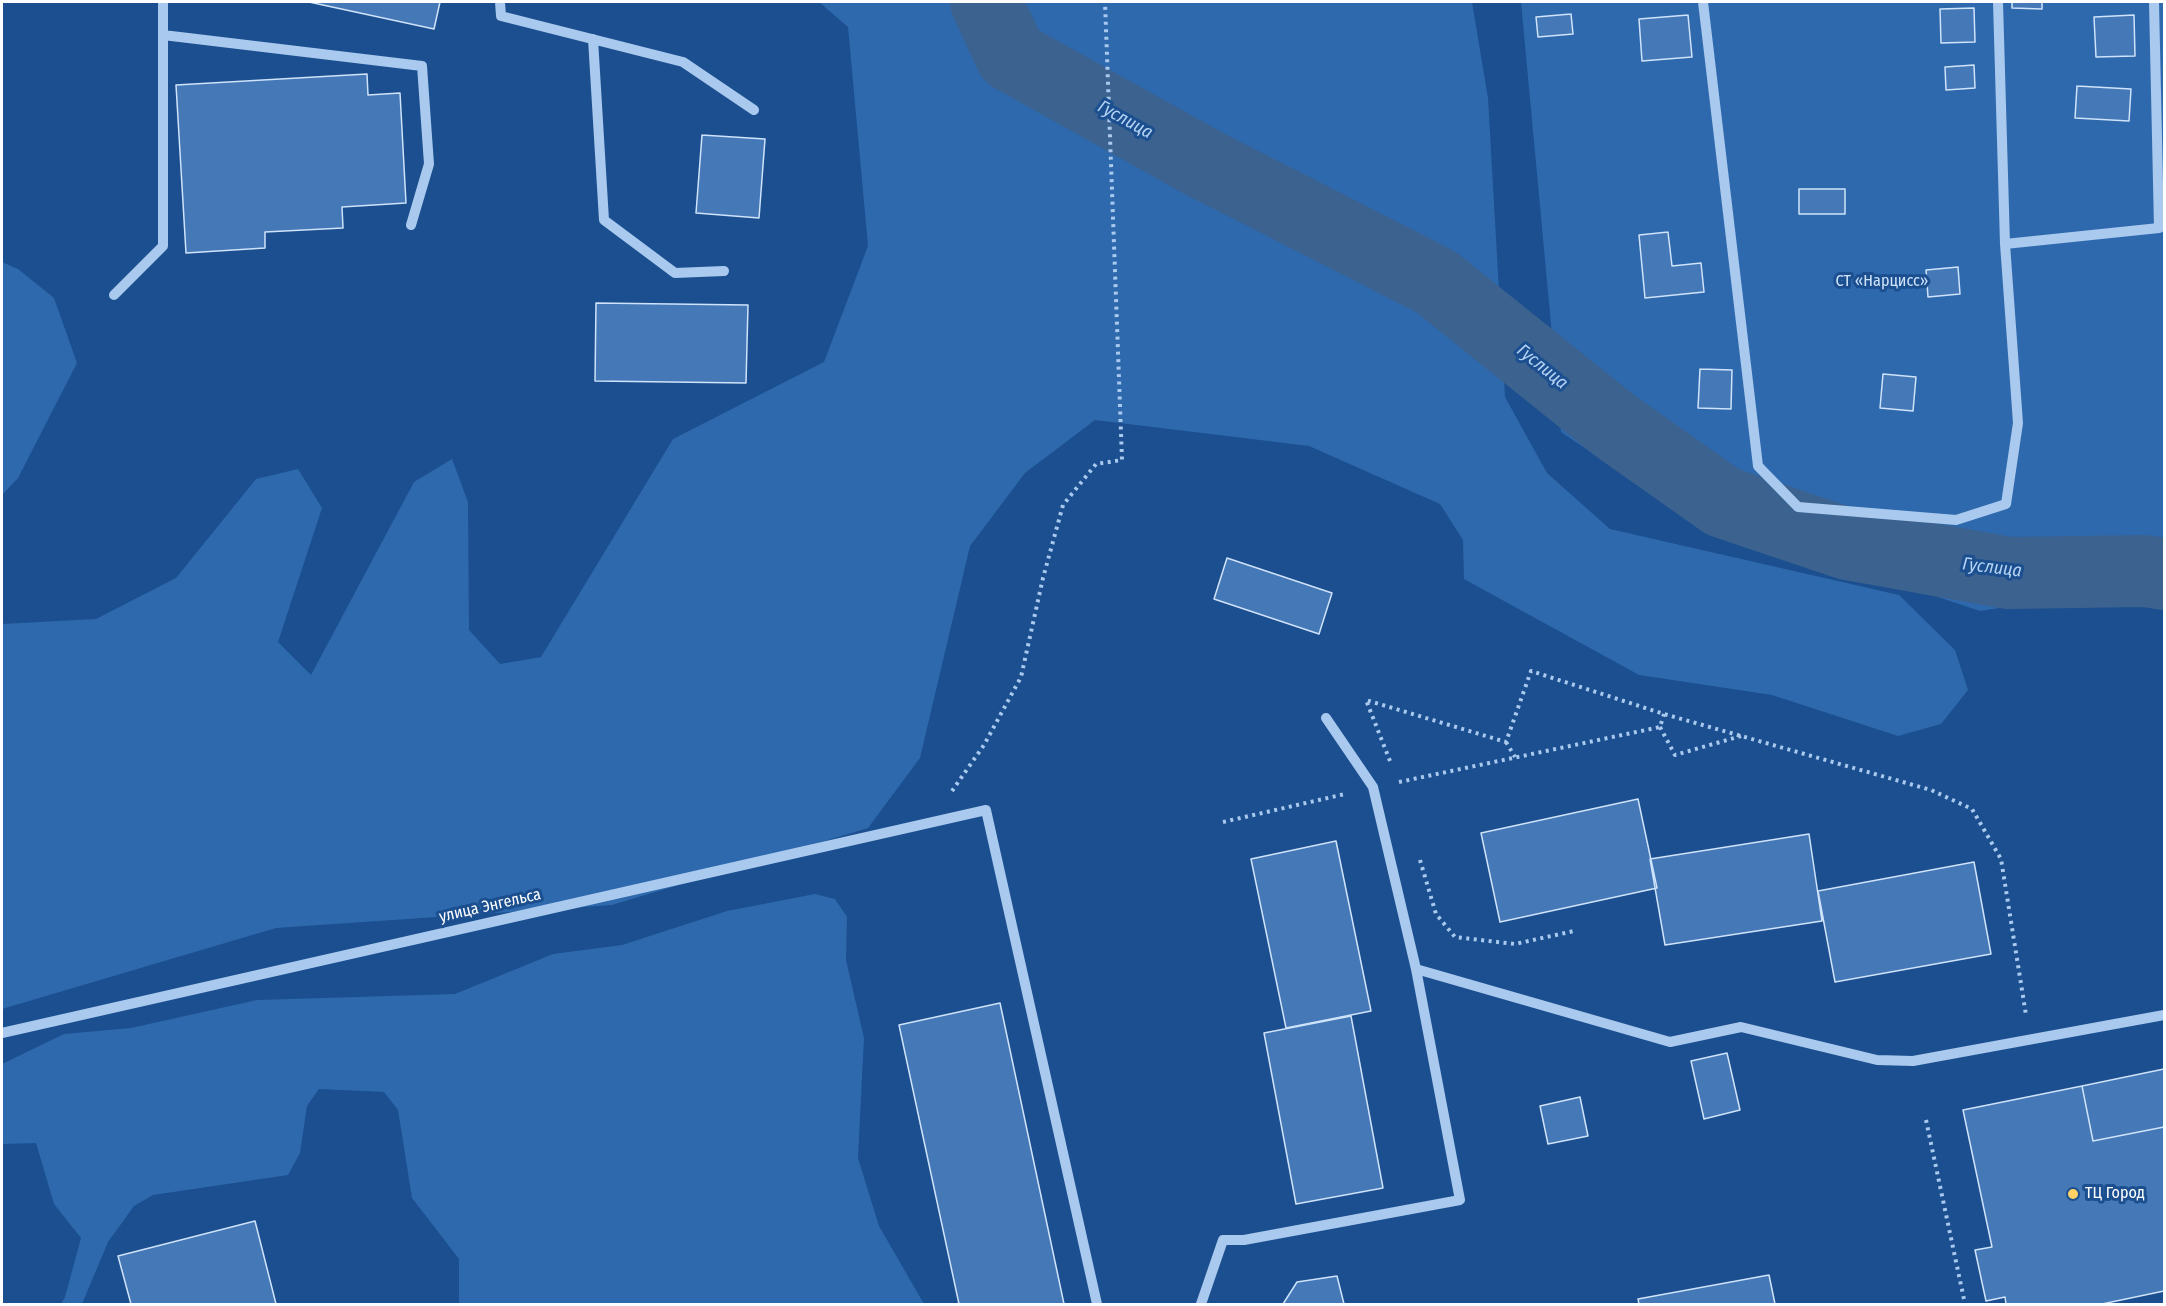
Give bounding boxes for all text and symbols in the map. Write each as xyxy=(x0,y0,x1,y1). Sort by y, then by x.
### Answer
water label: Гуслица xyxy=(1094,96,1156,144)
park label: СТ «Нарцисс» xyxy=(1836,272,1928,292)
water label: Гуслица xyxy=(1512,340,1572,394)
water label: Гуслица xyxy=(1961,554,2023,582)
street label: улица Энгельса xyxy=(437,885,543,927)
place label: ТЦ Город xyxy=(2085,1184,2145,1204)
marker: ТЦ Город xyxy=(2066,1187,2080,1201)

